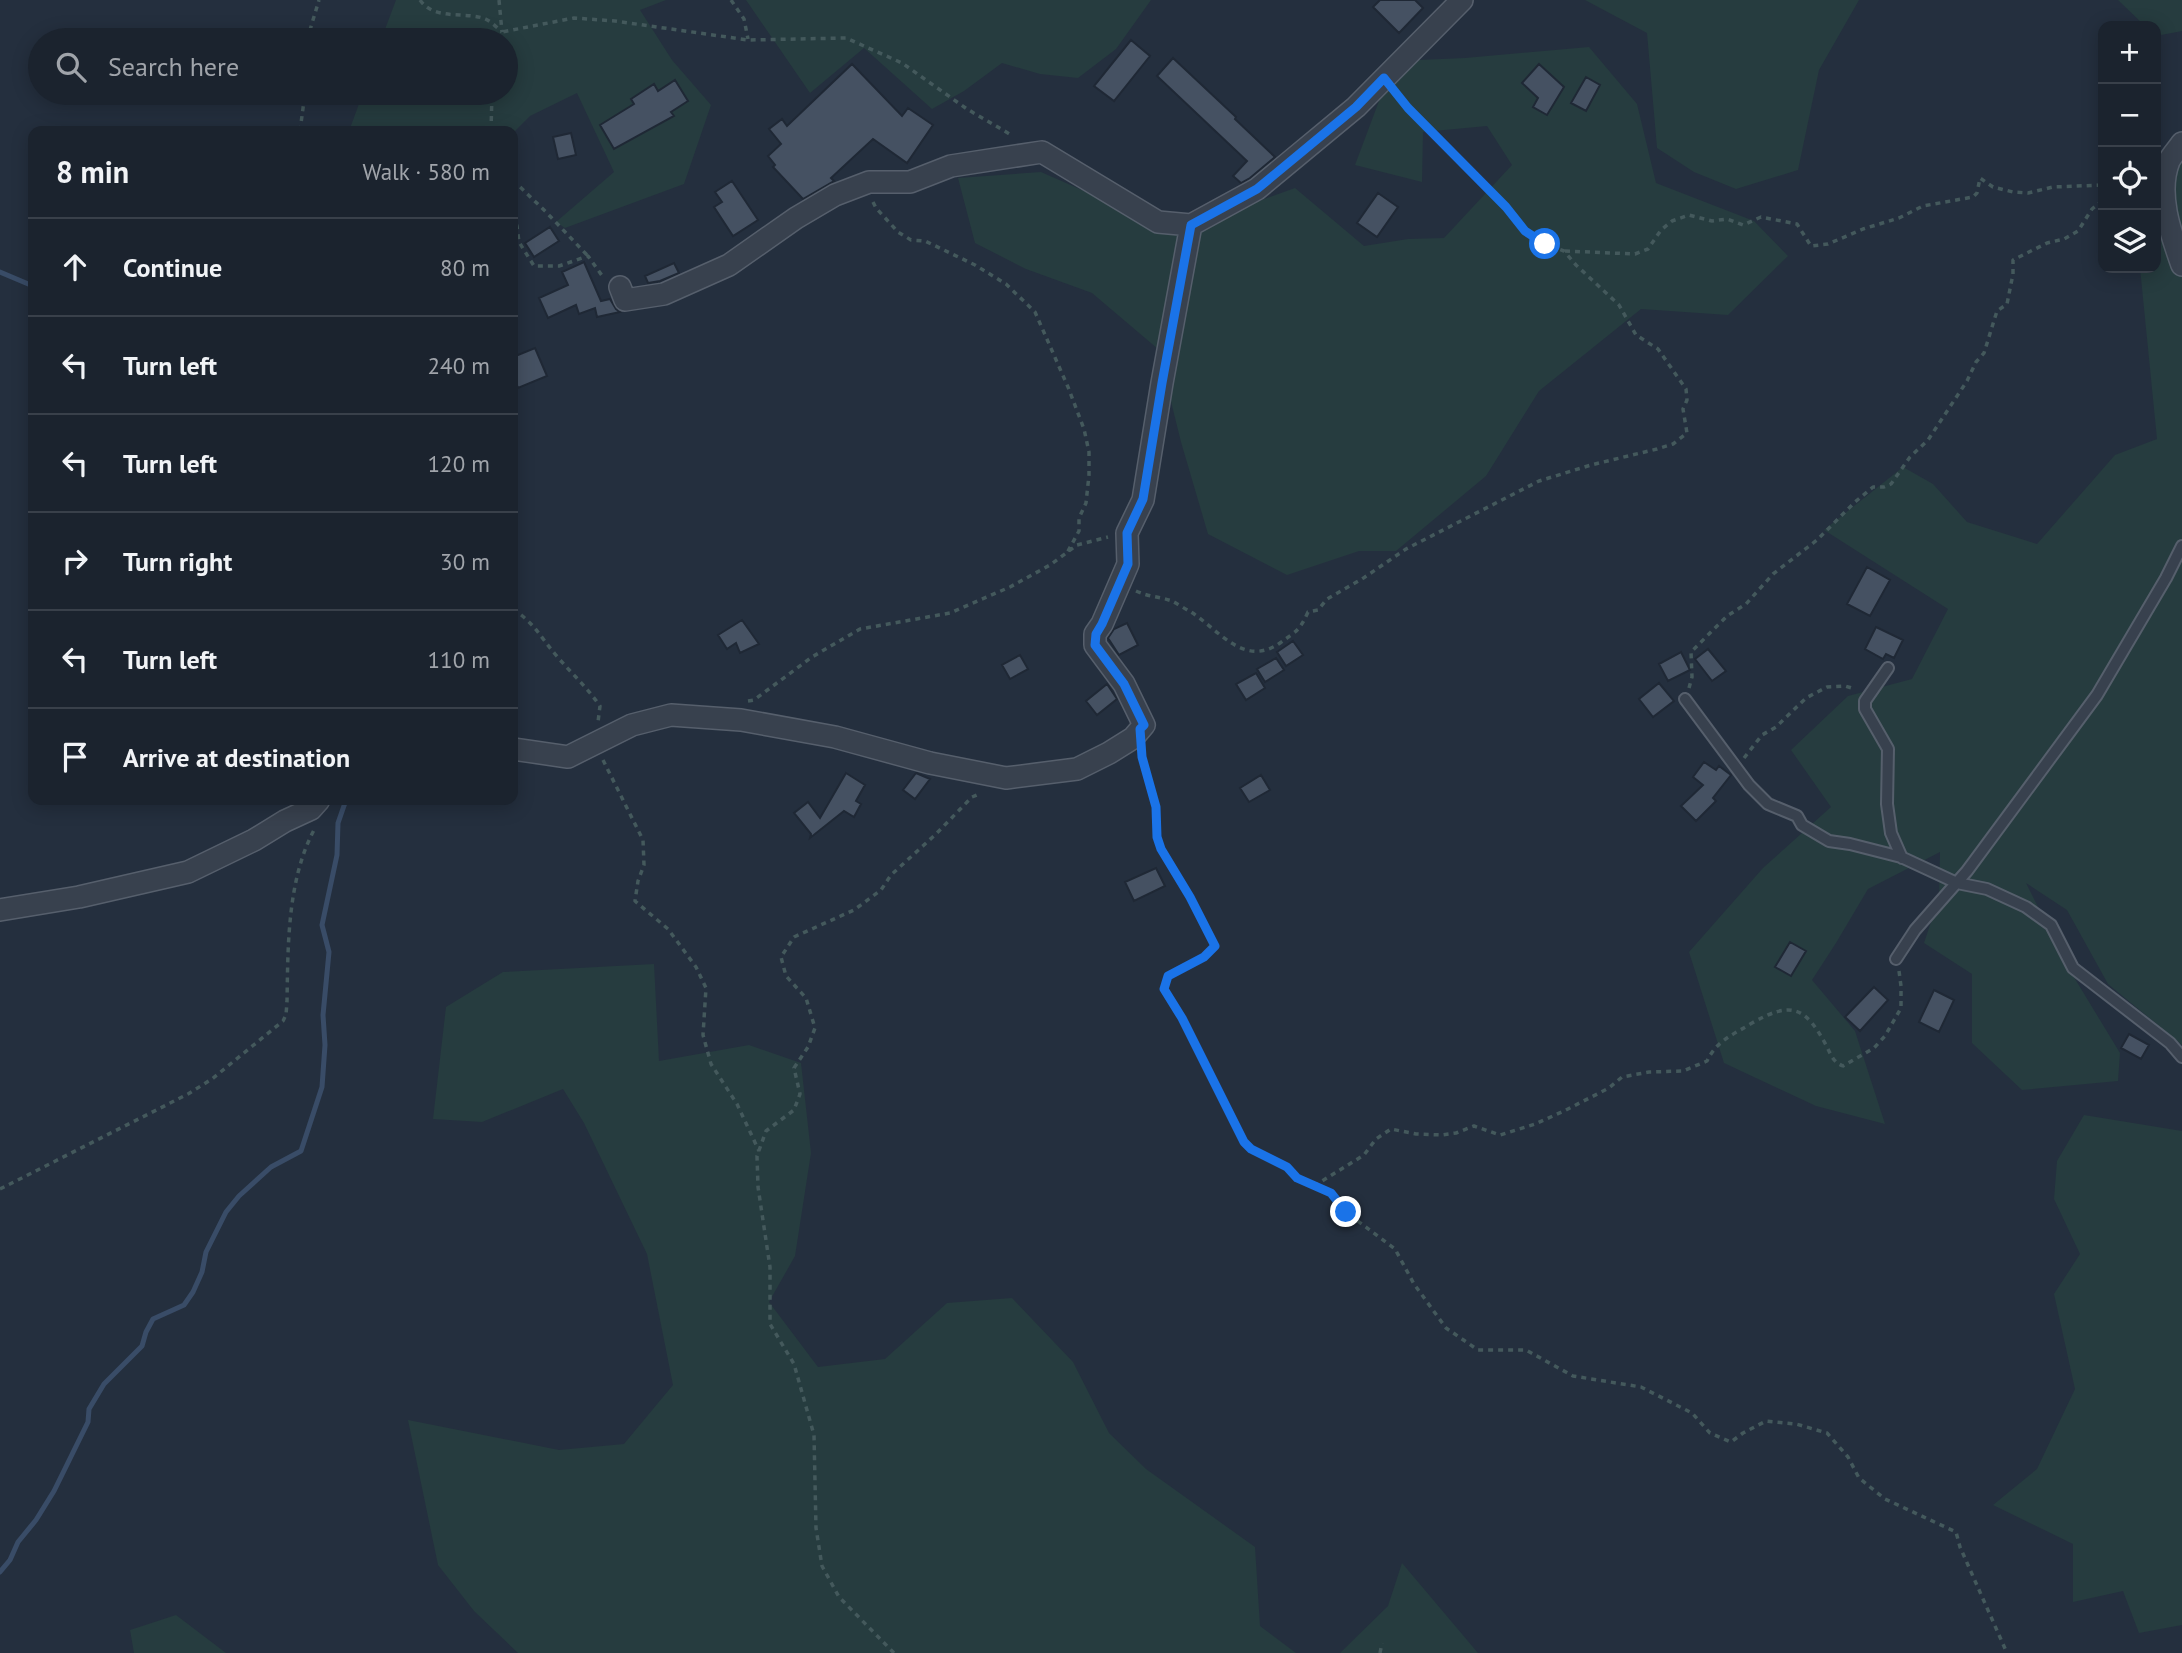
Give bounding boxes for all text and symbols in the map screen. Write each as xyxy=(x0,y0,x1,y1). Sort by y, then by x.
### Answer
map controls xyxy=(2098,21,2161,273)
button: + xyxy=(2098,21,2161,84)
search box xyxy=(28,28,518,105)
icon: search xyxy=(52,48,90,86)
text: Search here xyxy=(108,50,239,83)
button: − xyxy=(2098,84,2161,147)
button: locate xyxy=(2098,147,2161,210)
text: 8 min xyxy=(56,152,129,191)
text: Walk · 580 m xyxy=(363,157,490,186)
button: layers xyxy=(2098,210,2161,273)
route start xyxy=(1529,228,1560,259)
icon: ahead xyxy=(56,248,94,286)
text: Continue xyxy=(123,251,222,284)
text: 80 m xyxy=(440,253,490,282)
icon: left xyxy=(56,346,94,384)
text: Turn left xyxy=(123,349,217,382)
text: 240 m xyxy=(428,351,490,380)
icon: left xyxy=(56,444,94,482)
text: Turn left xyxy=(123,447,217,480)
text: 120 m xyxy=(428,449,490,478)
icon: right xyxy=(56,542,94,580)
text: Turn right xyxy=(123,545,232,578)
text: 30 m xyxy=(440,547,490,576)
icon: left xyxy=(56,640,94,678)
text: Turn left xyxy=(123,643,217,676)
text: 110 m xyxy=(428,645,490,674)
icon: arrive xyxy=(56,738,94,776)
text: Arrive at destination xyxy=(123,741,350,774)
route end xyxy=(1330,1196,1361,1227)

